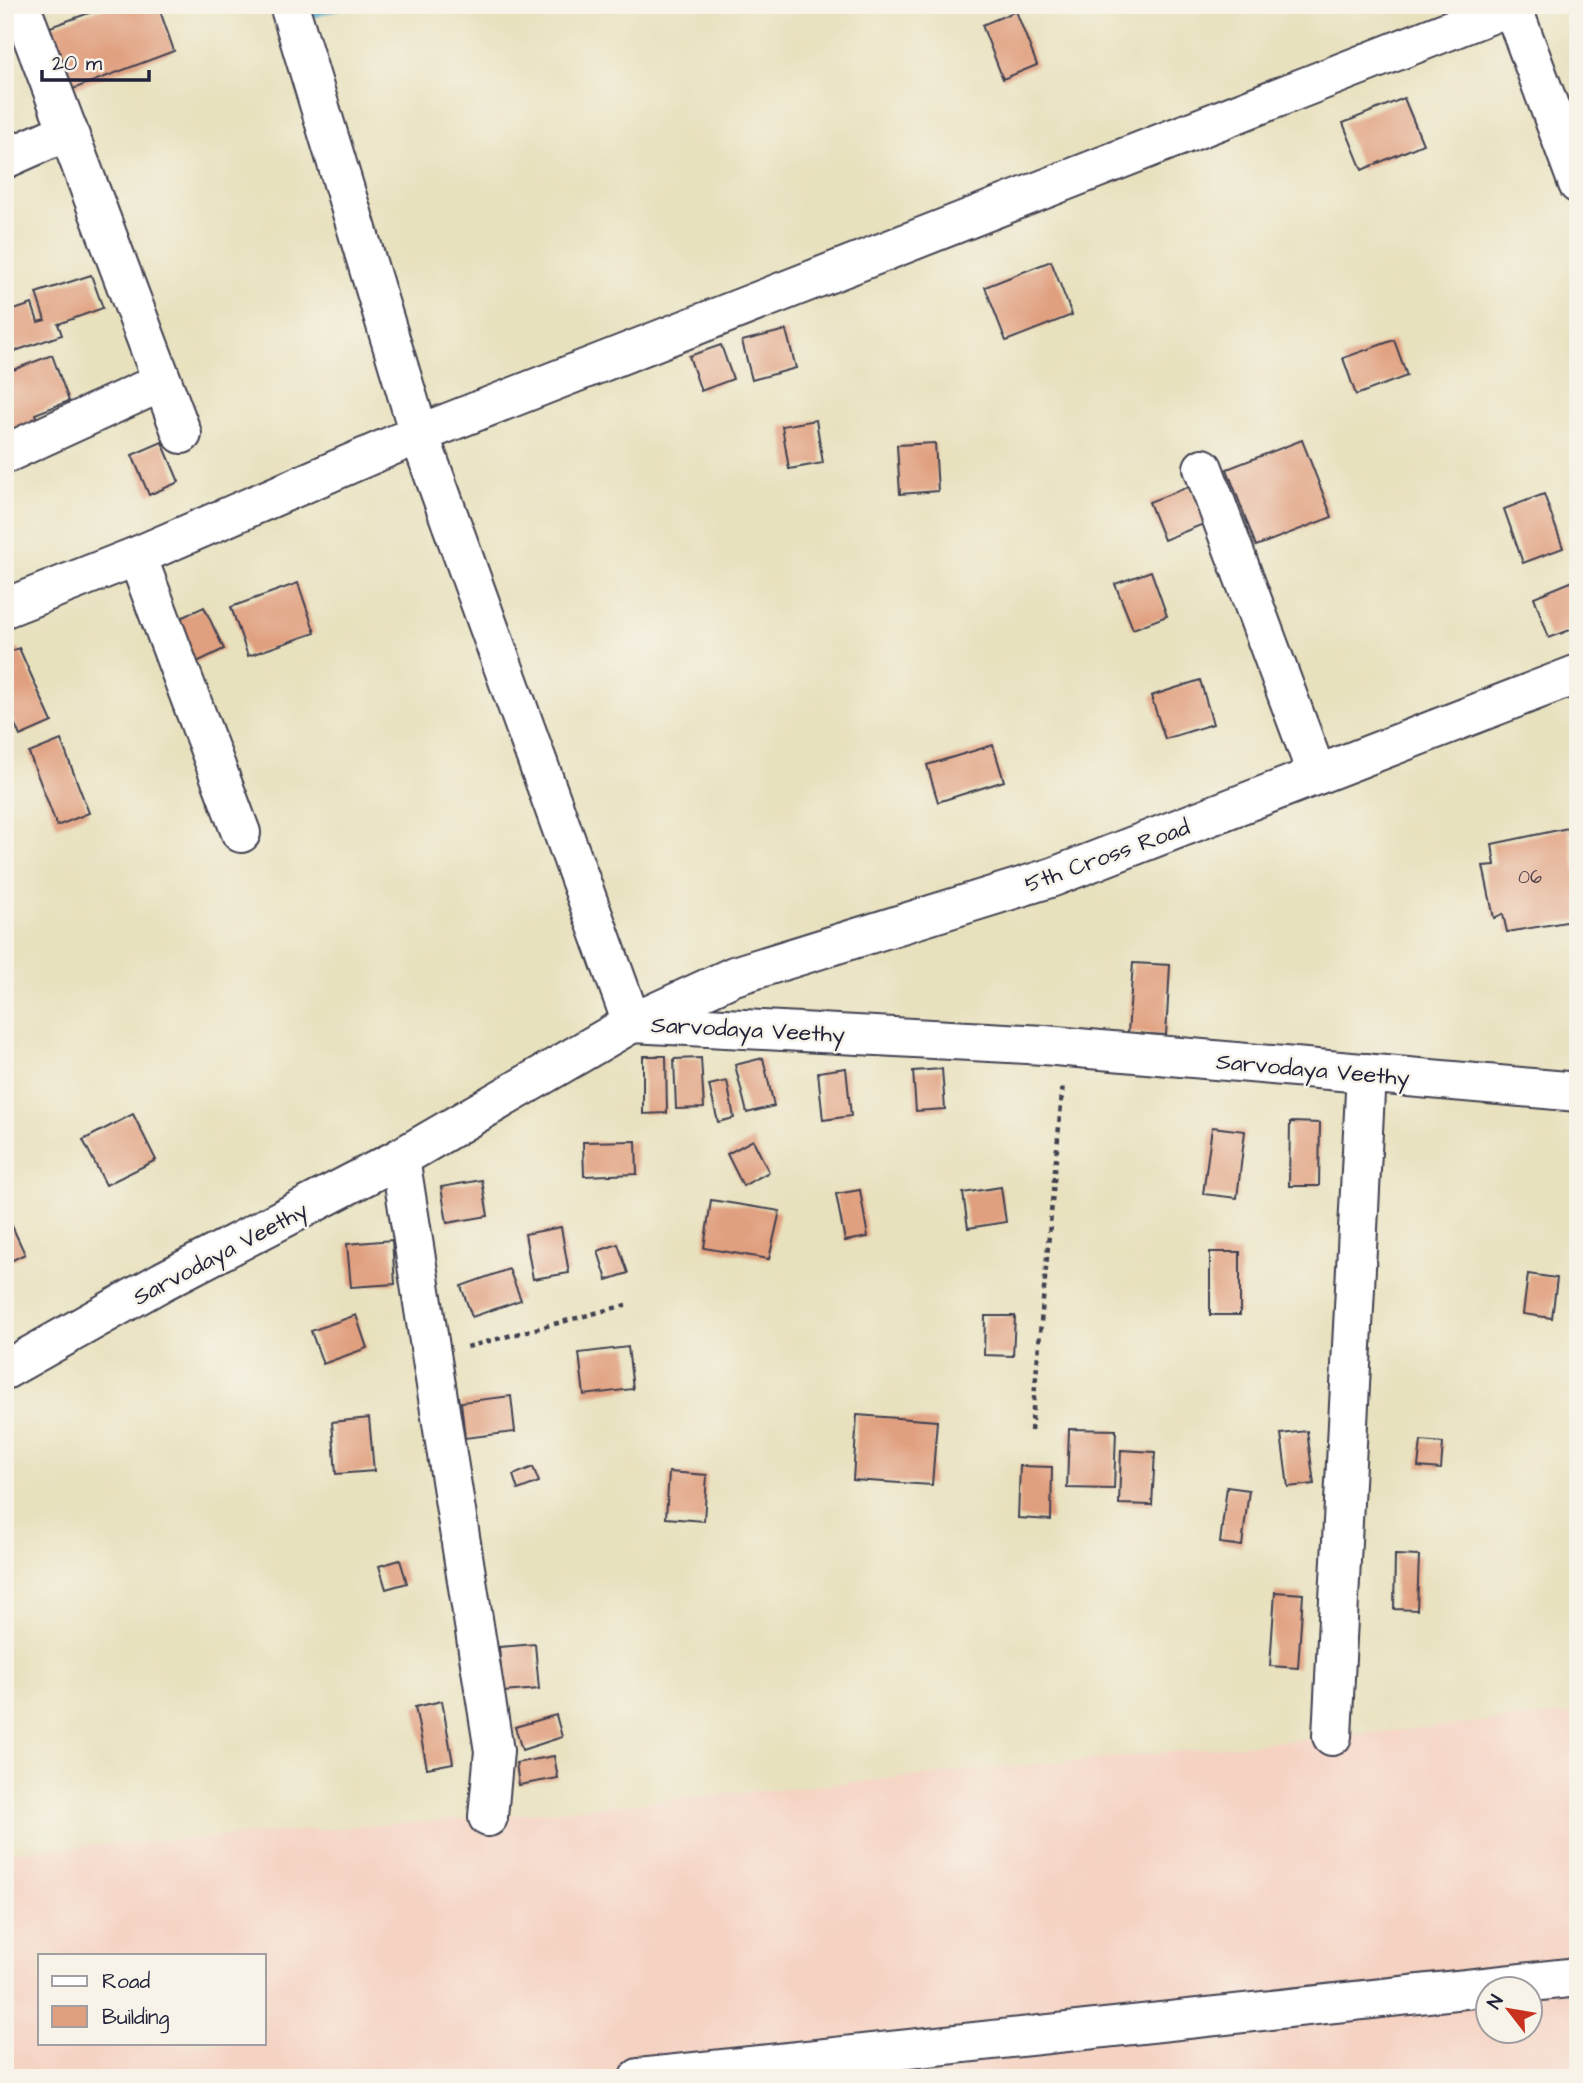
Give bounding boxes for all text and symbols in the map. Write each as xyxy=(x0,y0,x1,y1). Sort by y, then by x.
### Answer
scale bar xyxy=(42,38,149,82)
text: 20 m xyxy=(52,49,103,78)
street label: 5th Cross Road xyxy=(1020,811,1194,901)
house number: 06 xyxy=(1518,864,1542,891)
street label: Sarvodaya Veethy xyxy=(650,1009,846,1052)
street label: Sarvodaya Veethy xyxy=(1215,1046,1411,1095)
street label: Sarvodaya Veethy xyxy=(127,1194,314,1314)
legend xyxy=(38,1954,266,2044)
text: Road xyxy=(102,1967,150,1996)
north arrow xyxy=(1474,1974,1544,2044)
text: N xyxy=(1481,1990,1510,2014)
text: Building xyxy=(102,2003,170,2034)

